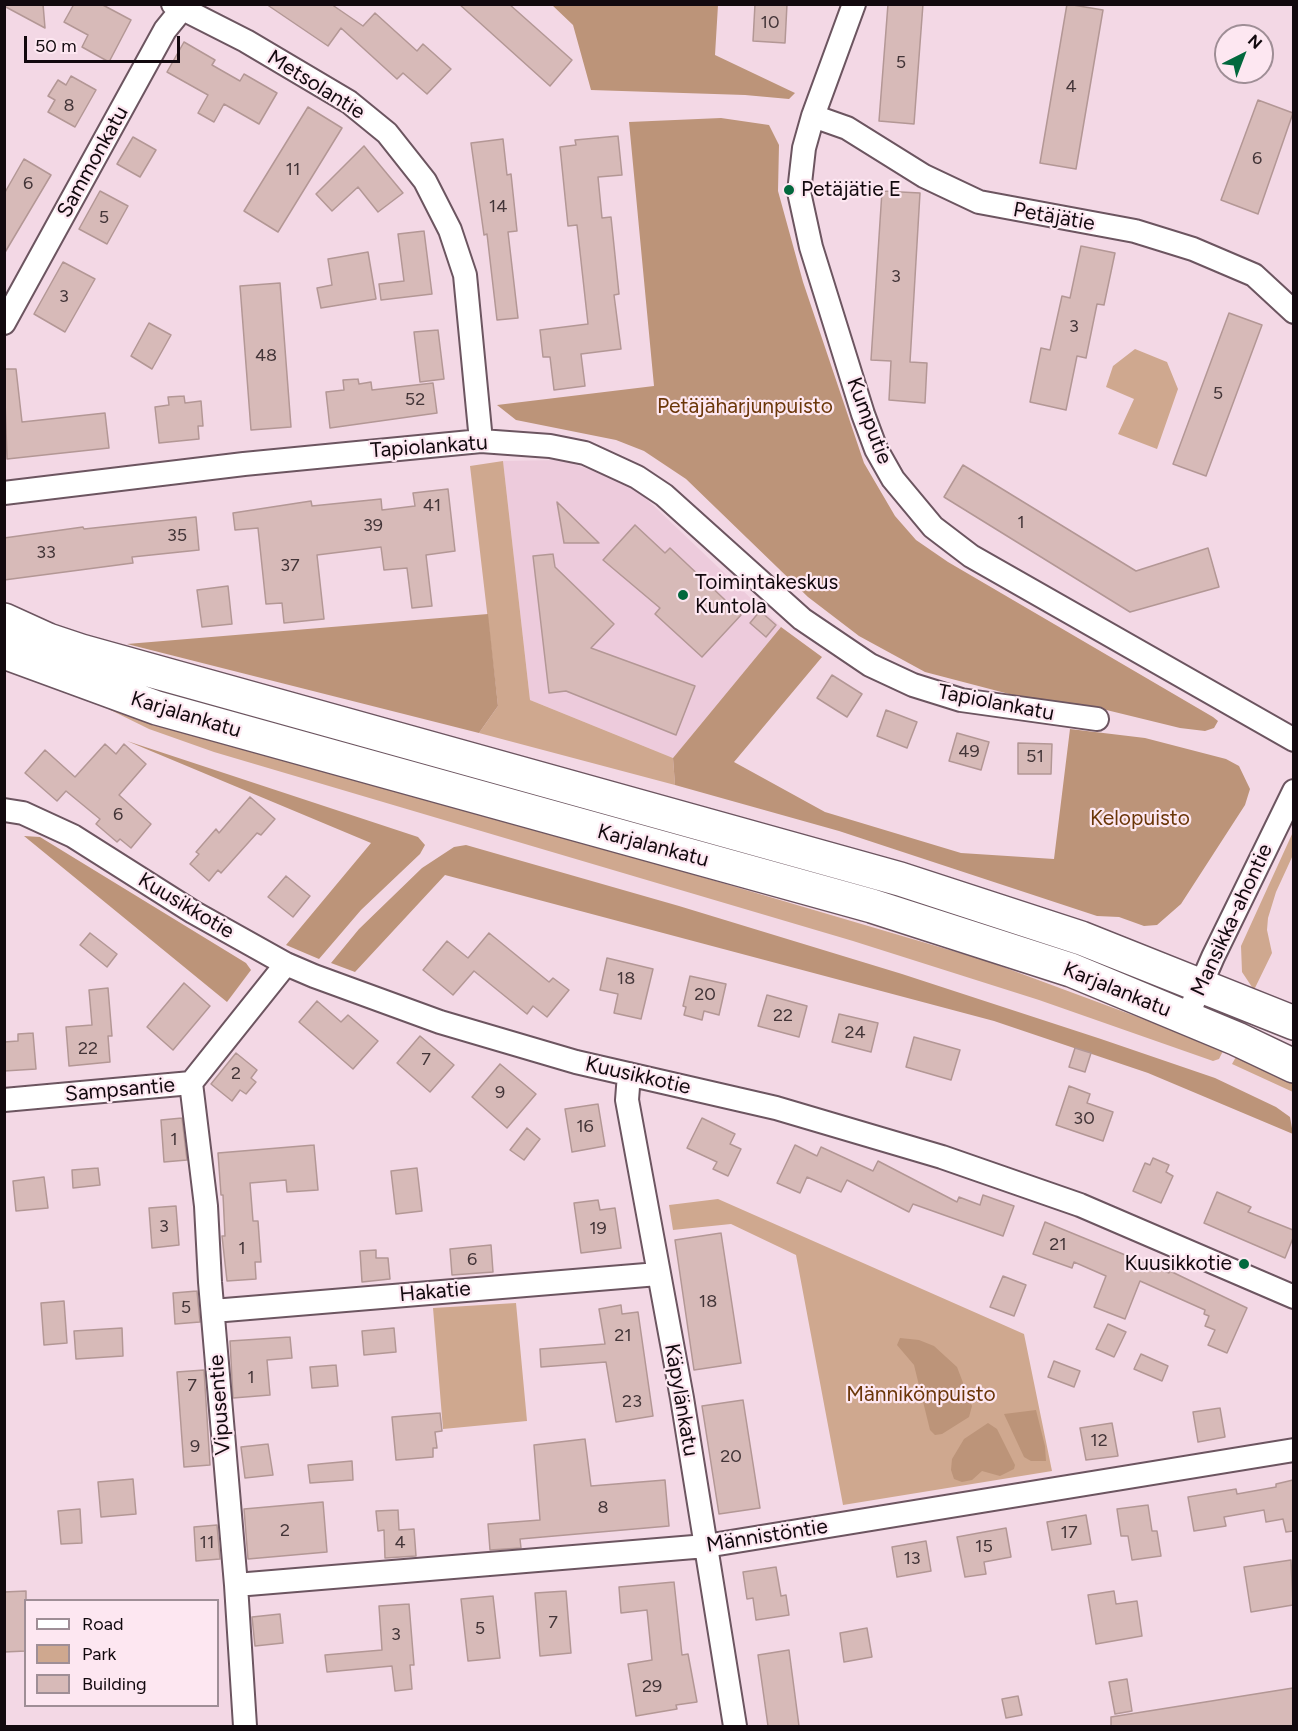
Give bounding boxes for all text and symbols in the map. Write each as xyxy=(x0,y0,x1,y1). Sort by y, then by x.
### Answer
house number: 10 xyxy=(761,12,779,34)
scale bar xyxy=(27,24,183,62)
north arrow xyxy=(1214,24,1274,84)
text: N xyxy=(1244,31,1266,53)
text: 50 m xyxy=(35,35,77,57)
street label: Metsolantie xyxy=(262,45,370,125)
house number: 5 xyxy=(896,52,906,74)
house number: 4 xyxy=(1065,76,1077,98)
house number: 8 xyxy=(63,95,75,117)
street label: Sammonkatu xyxy=(52,102,134,222)
house number: 6 xyxy=(1252,148,1262,170)
house number: 11 xyxy=(286,159,300,181)
house number: 6 xyxy=(23,173,33,195)
place label: Petäjätie E xyxy=(801,177,901,203)
marker: Petäjätie E xyxy=(782,183,796,197)
house number: 14 xyxy=(489,196,507,218)
street label: Petäjätie xyxy=(1011,197,1097,237)
house number: 5 xyxy=(99,207,109,229)
house number: 3 xyxy=(891,266,901,288)
house number: 3 xyxy=(59,286,69,308)
house number: 3 xyxy=(1069,316,1079,338)
house number: 48 xyxy=(255,345,277,367)
street label: Kumputie xyxy=(841,374,897,468)
house number: 5 xyxy=(1213,383,1223,405)
house number: 52 xyxy=(405,389,425,411)
park label: Petäjäharjunpuisto xyxy=(657,394,833,420)
street label: Tapiolankatu xyxy=(369,430,489,464)
house number: 41 xyxy=(423,495,441,517)
house number: 1 xyxy=(1017,512,1025,534)
house number: 39 xyxy=(363,515,383,537)
house number: 35 xyxy=(167,525,187,547)
house number: 33 xyxy=(36,542,56,564)
house number: 37 xyxy=(280,555,300,577)
place label: Toimintakeskus Kuntola xyxy=(695,570,838,620)
marker: Toimintakeskus Kuntola xyxy=(676,588,690,602)
street label: Tapiolankatu xyxy=(936,679,1056,727)
street label: Karjalankatu xyxy=(128,686,244,744)
house number: 49 xyxy=(958,741,980,763)
house number: 51 xyxy=(1026,746,1044,768)
house number: 6 xyxy=(113,804,123,826)
park label: Kelopuisto xyxy=(1090,806,1190,832)
street label: Karjalankatu xyxy=(595,819,711,873)
street label: Mansikka-ahontie xyxy=(1186,840,1278,1000)
street label: Kuusikkotie xyxy=(133,868,239,944)
street label: Karjalankatu xyxy=(1059,957,1175,1023)
house number: 18 xyxy=(617,968,635,990)
house number: 20 xyxy=(694,984,716,1006)
house number: 22 xyxy=(773,1005,793,1027)
house number: 24 xyxy=(844,1022,866,1044)
house number: 22 xyxy=(78,1038,98,1060)
house number: 7 xyxy=(421,1049,431,1071)
street label: Kuusikkotie xyxy=(583,1052,693,1100)
house number: 2 xyxy=(231,1063,241,1085)
street label: Sampsantie xyxy=(64,1073,176,1107)
house number: 9 xyxy=(495,1082,505,1104)
house number: 30 xyxy=(1073,1108,1095,1130)
house number: 16 xyxy=(576,1116,594,1138)
house number: 1 xyxy=(170,1129,178,1151)
house number: 3 xyxy=(159,1216,169,1238)
house number: 19 xyxy=(589,1218,607,1240)
house number: 21 xyxy=(1049,1234,1067,1256)
house number: 1 xyxy=(238,1238,246,1260)
house number: 6 xyxy=(467,1249,477,1271)
place label: Kuusikkotie xyxy=(1125,1251,1232,1277)
marker: Kuusikkotie xyxy=(1237,1257,1251,1271)
street label: Hakatie xyxy=(398,1276,472,1308)
house number: 18 xyxy=(699,1291,717,1313)
house number: 5 xyxy=(181,1297,191,1319)
house number: 21 xyxy=(614,1325,632,1347)
street label: Käpylänkatu xyxy=(659,1342,703,1458)
street label: Vipusentie xyxy=(204,1354,236,1456)
house number: 1 xyxy=(247,1367,255,1389)
house number: 7 xyxy=(187,1375,197,1397)
park label: Männikönpuisto xyxy=(846,1382,996,1408)
house number: 23 xyxy=(622,1391,642,1413)
house number: 12 xyxy=(1090,1430,1108,1452)
house number: 9 xyxy=(190,1436,200,1458)
house number: 20 xyxy=(720,1446,742,1468)
house number: 8 xyxy=(597,1497,609,1519)
street label: Männistöntie xyxy=(704,1514,830,1558)
house number: 2 xyxy=(280,1520,290,1542)
house number: 17 xyxy=(1060,1522,1078,1544)
house number: 11 xyxy=(200,1532,214,1554)
house number: 4 xyxy=(394,1532,406,1554)
house number: 15 xyxy=(975,1536,993,1558)
house number: 13 xyxy=(903,1548,921,1570)
legend xyxy=(24,1599,219,1707)
house number: 7 xyxy=(548,1612,558,1634)
text: Road xyxy=(82,1613,123,1635)
house number: 5 xyxy=(475,1618,485,1640)
house number: 3 xyxy=(391,1624,401,1646)
text: Park xyxy=(82,1643,116,1665)
text: Building xyxy=(82,1673,147,1695)
house number: 29 xyxy=(642,1676,662,1698)

